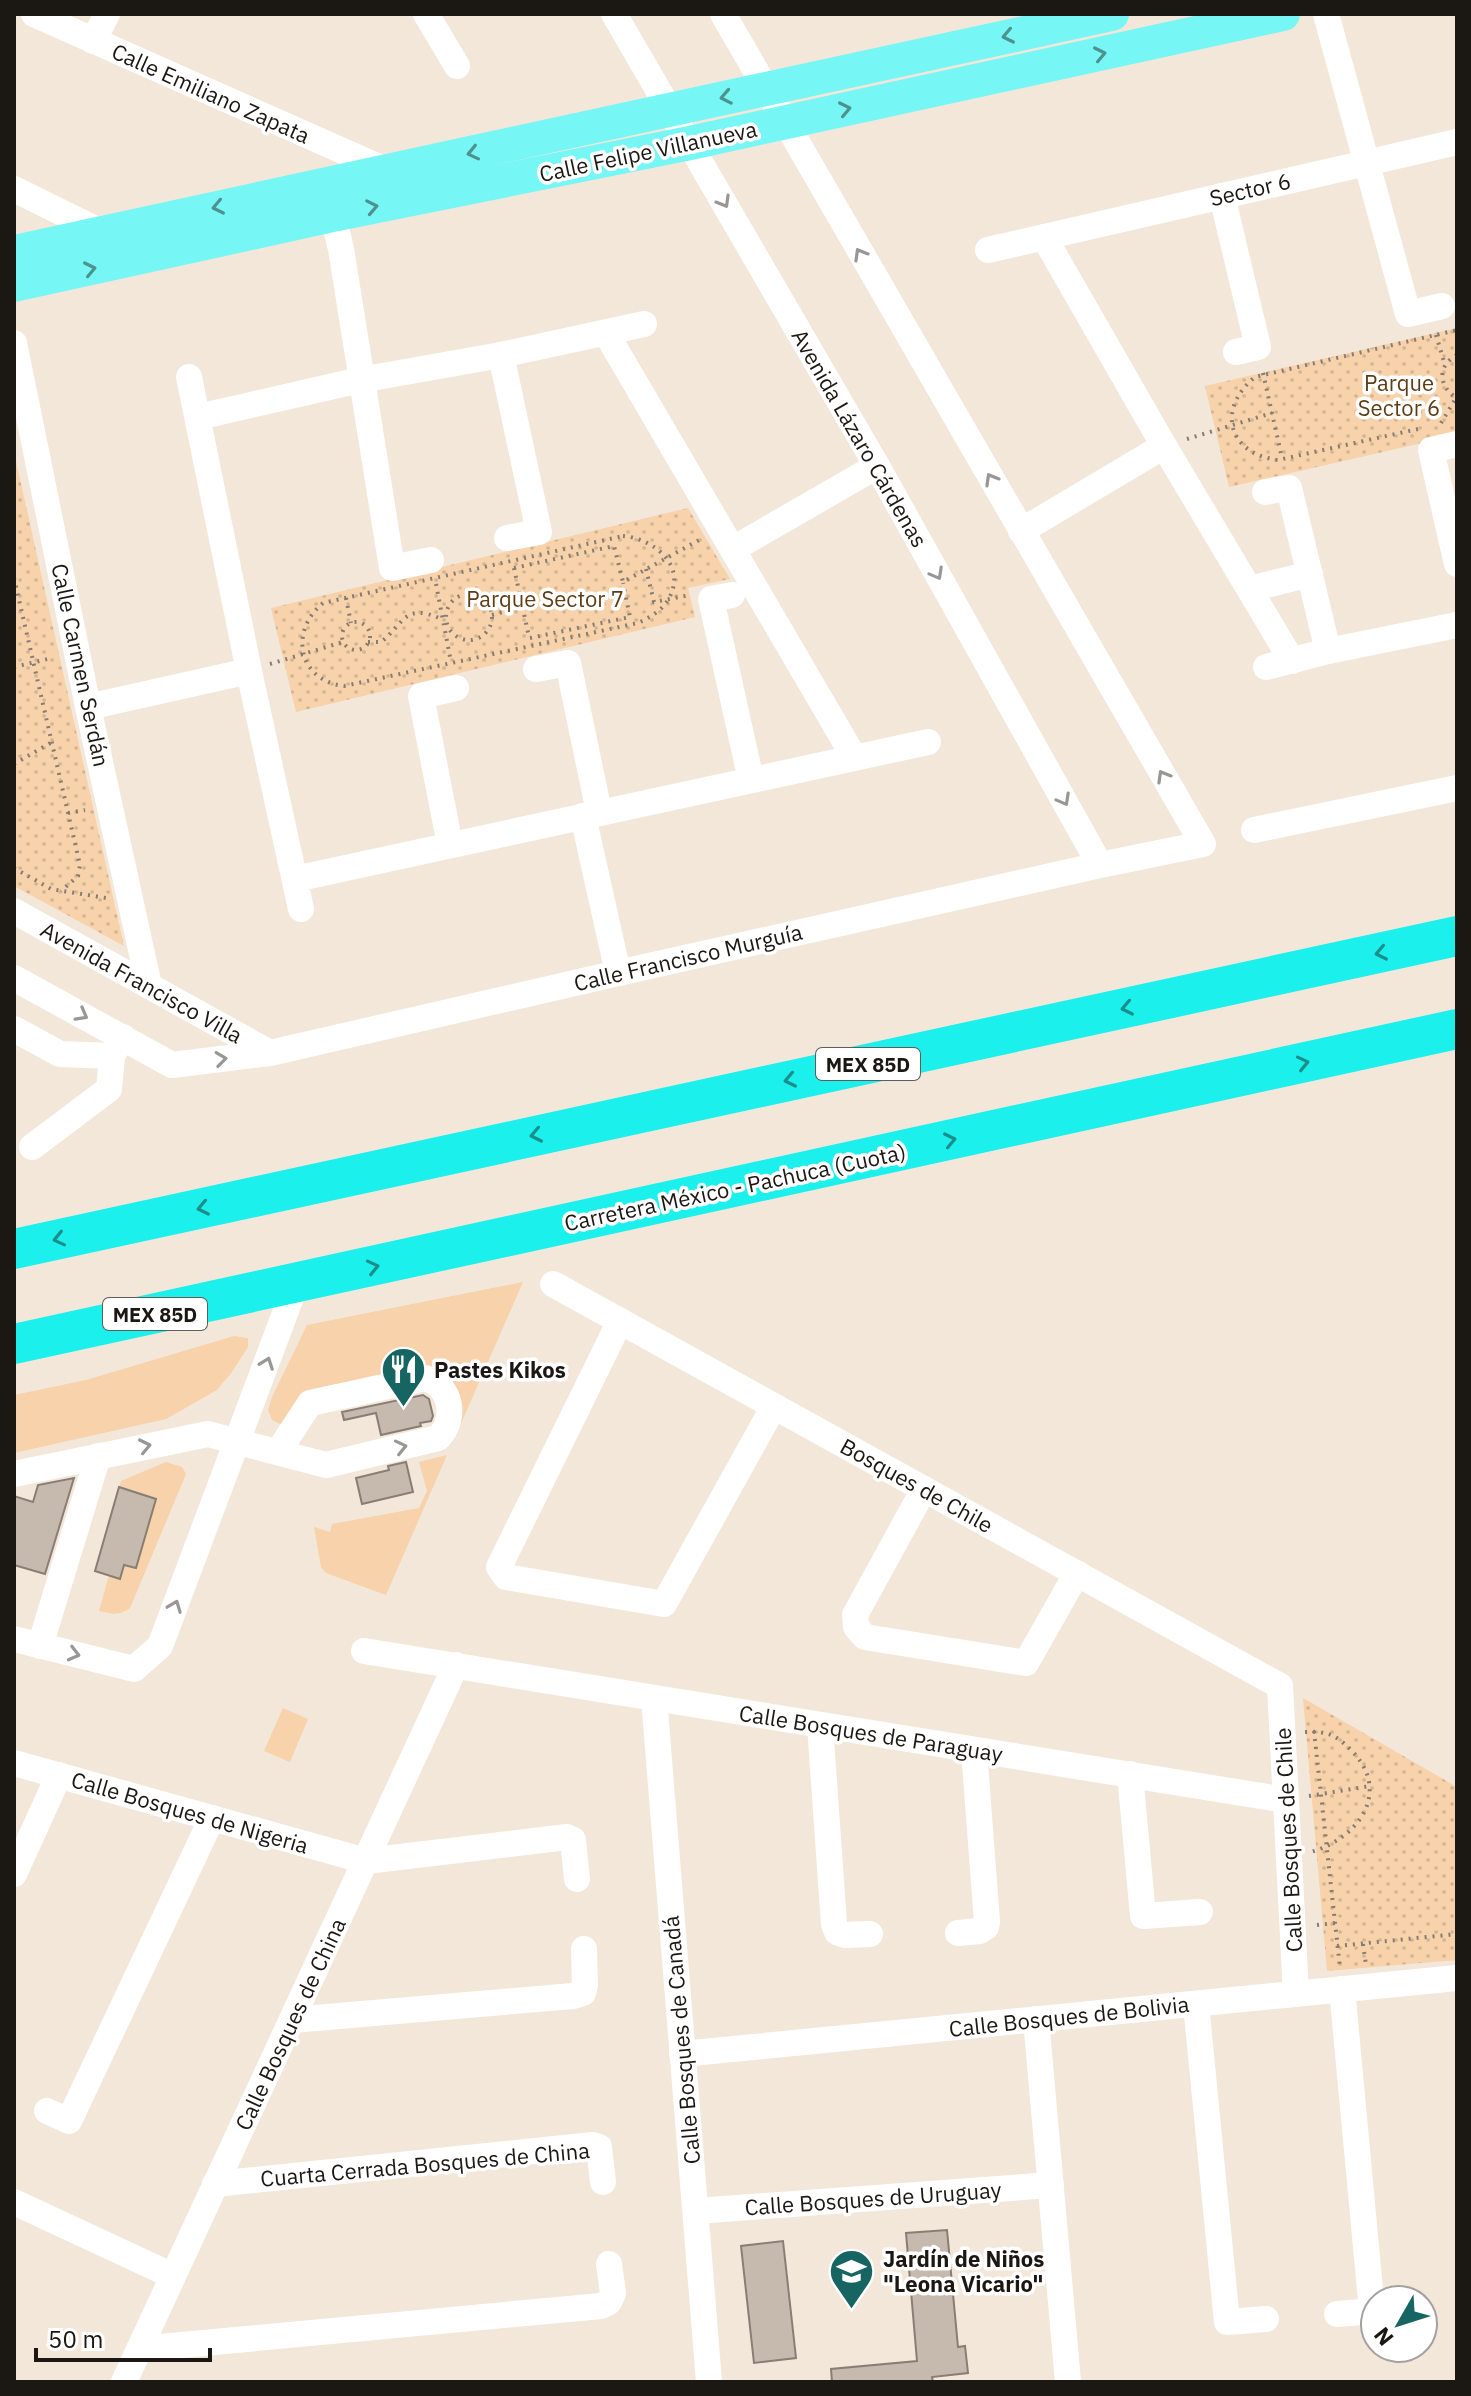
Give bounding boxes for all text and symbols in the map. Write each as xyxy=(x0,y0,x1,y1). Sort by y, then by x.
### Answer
one-way arrow xyxy=(1001,27,1015,44)
street label: Calle Emiliano Zapata xyxy=(107,36,315,150)
one-way arrow xyxy=(1092,46,1106,63)
one-way arrow xyxy=(720,87,733,104)
one-way arrow xyxy=(838,101,852,118)
street label: Calle Felipe Villanueva xyxy=(537,114,760,188)
one-way arrow xyxy=(466,144,480,161)
street label: Sector 6 xyxy=(1207,166,1293,212)
one-way arrow xyxy=(714,193,730,208)
one-way arrow xyxy=(212,198,225,215)
one-way arrow xyxy=(364,199,378,216)
one-way arrow xyxy=(854,248,870,263)
one-way arrow xyxy=(83,261,96,278)
street label: Avenida Lázaro Cárdenas xyxy=(786,324,934,552)
park label: Parque Sector 6 xyxy=(1358,368,1440,422)
one-way arrow xyxy=(985,473,1001,488)
street label: Calle Carmen Serdán xyxy=(45,561,117,769)
one-way arrow xyxy=(927,565,943,579)
park label: Parque Sector 7 xyxy=(466,584,624,613)
one-way arrow xyxy=(1158,770,1173,785)
one-way arrow xyxy=(1054,792,1070,806)
street label: Avenida Francisco Villa xyxy=(36,914,248,1050)
street label: Calle Francisco Murguía xyxy=(571,917,805,997)
one-way arrow xyxy=(1374,944,1388,961)
one-way arrow xyxy=(1120,999,1134,1016)
one-way arrow xyxy=(74,1005,88,1021)
road number: MEX 85D xyxy=(816,1048,920,1080)
one-way arrow xyxy=(214,1051,228,1068)
one-way arrow xyxy=(1296,1055,1310,1072)
one-way arrow xyxy=(784,1071,798,1088)
one-way arrow xyxy=(530,1126,544,1143)
one-way arrow xyxy=(943,1132,957,1149)
street label: Carretera México - Pachuca (Cuota) xyxy=(562,1137,908,1237)
one-way arrow xyxy=(196,1199,210,1216)
one-way arrow xyxy=(53,1230,67,1247)
one-way arrow xyxy=(365,1259,379,1276)
road number: MEX 85D xyxy=(103,1298,207,1330)
restaurant icon: Pastes Kikos xyxy=(379,1345,427,1408)
place label: Pastes Kikos xyxy=(434,1355,566,1384)
one-way arrow xyxy=(257,1357,274,1371)
street label: Bosques de Chile xyxy=(835,1431,999,1539)
one-way arrow xyxy=(138,1439,152,1456)
one-way arrow xyxy=(394,1439,408,1456)
one-way arrow xyxy=(165,1600,182,1614)
one-way arrow xyxy=(66,1645,80,1662)
street label: Calle Bosques de Paraguay xyxy=(737,1698,1005,1768)
street label: Calle Bosques de Chile xyxy=(1268,1727,1308,1953)
street label: Calle Bosques de Nigeria xyxy=(68,1764,312,1860)
street label: Calle Bosques de China xyxy=(228,1913,352,2135)
street label: Calle Bosques de Canadá xyxy=(656,1914,706,2165)
street label: Calle Bosques de Bolivia xyxy=(947,1989,1191,2043)
street label: Cuarta Cerrada Bosques de China xyxy=(259,2135,591,2193)
street label: Calle Bosques de Uruguay xyxy=(744,2175,1002,2221)
place label: Jardín de Niños "Leona Vicario" xyxy=(883,2244,1044,2298)
school or university icon: Jardín de Niños "Leona Vicario" xyxy=(828,2247,876,2310)
north arrow xyxy=(1359,2284,1439,2364)
scale bar xyxy=(36,2312,210,2362)
text: N xyxy=(1367,2322,1399,2352)
text: 50 m xyxy=(48,2323,103,2355)

